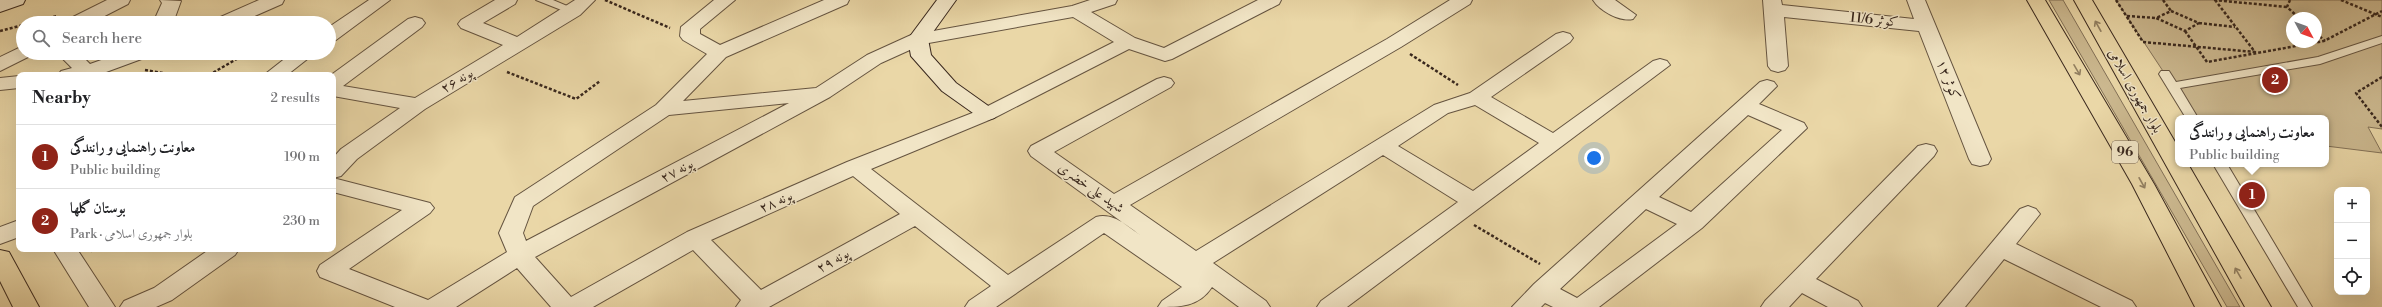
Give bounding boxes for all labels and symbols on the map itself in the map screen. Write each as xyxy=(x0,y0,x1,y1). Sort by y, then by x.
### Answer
street label: کوثر 11/6 xyxy=(1849,8,1899,32)
north arrow xyxy=(2286,12,2322,48)
one-way arrow xyxy=(2094,20,2101,32)
street label: بلوار جمهوری اسلامی xyxy=(2104,46,2167,137)
street label: کوثر ۱۲ xyxy=(1932,57,1964,103)
street label: پونه ۲۶ xyxy=(437,64,478,99)
one-way arrow xyxy=(2073,64,2081,76)
pin: 2 xyxy=(2262,65,2288,95)
road number: 96 xyxy=(2112,141,2138,163)
your location xyxy=(1584,148,1604,168)
street label: پونه ۲۷ xyxy=(657,154,698,188)
street label: شهید علی خضری xyxy=(1054,159,1128,217)
one-way arrow xyxy=(2139,176,2146,188)
pin: 1 xyxy=(2239,180,2265,210)
street label: پونه ۲۸ xyxy=(756,186,797,218)
street label: پونه ۲۹ xyxy=(813,244,854,278)
one-way arrow xyxy=(2234,267,2242,279)

